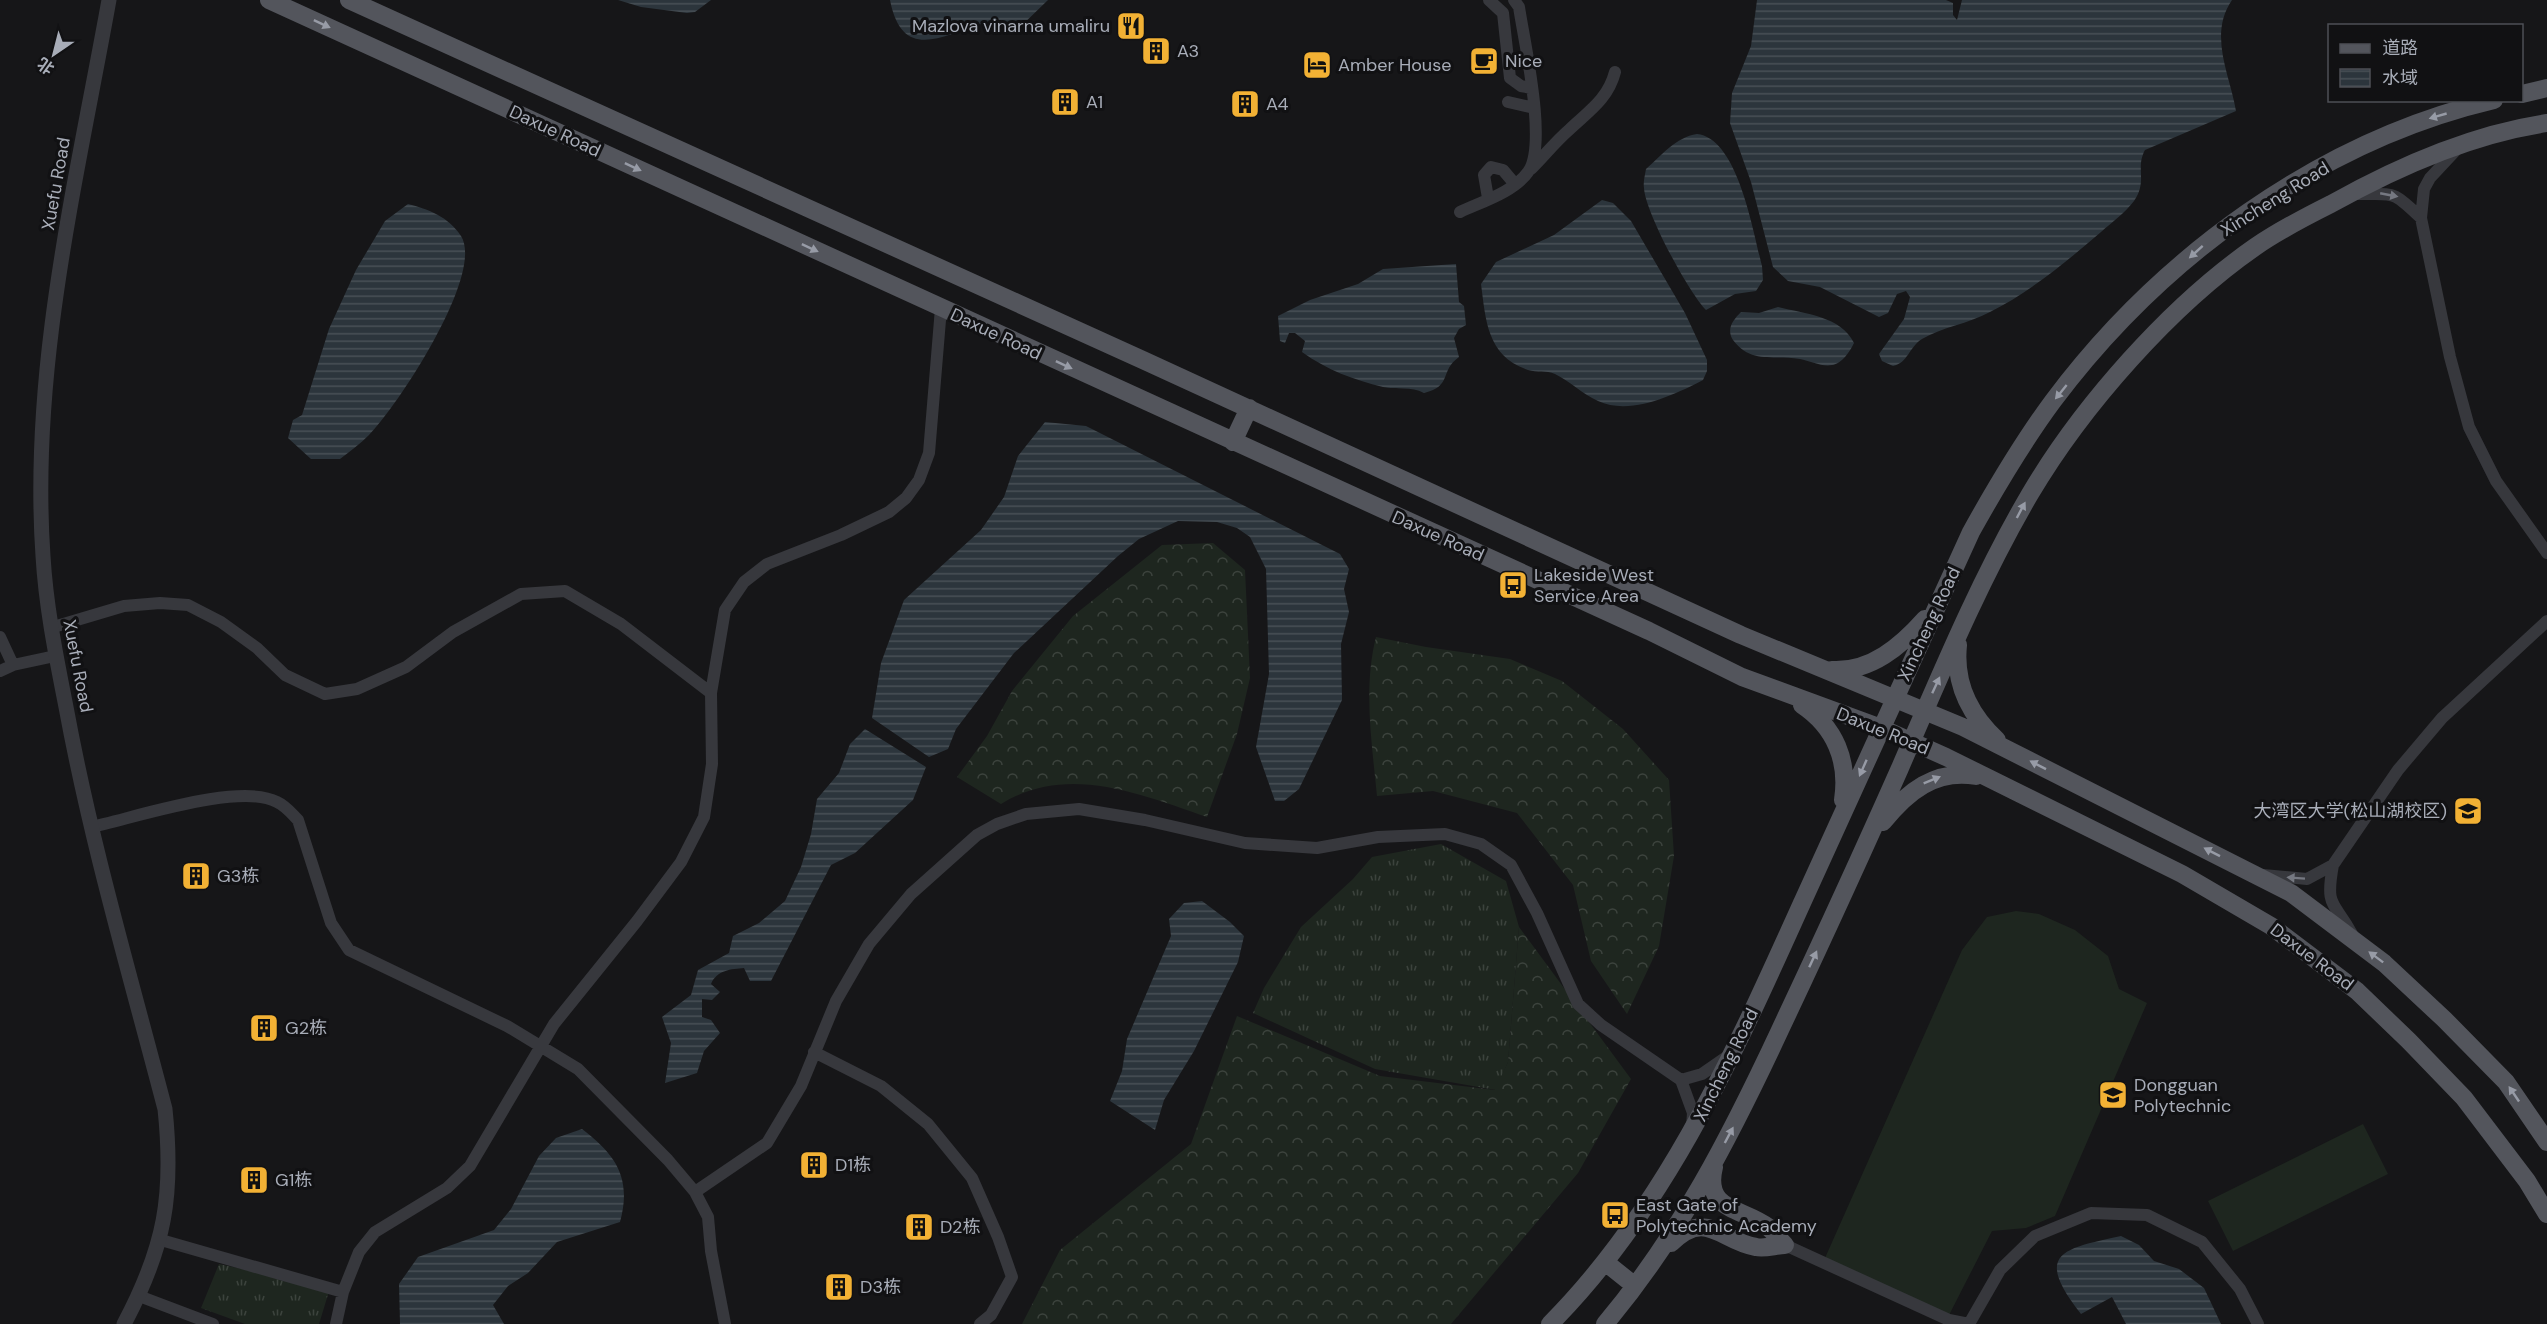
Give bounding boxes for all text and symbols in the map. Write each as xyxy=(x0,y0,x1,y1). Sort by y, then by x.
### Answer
restaurant icon: Mazlova vinarna umaliru xyxy=(1115,10,1147,42)
place label: Mazlova vinarna umaliru xyxy=(912,14,1110,38)
one-way arrow xyxy=(313,20,331,30)
north arrow xyxy=(24,24,84,84)
legend xyxy=(2328,24,2523,102)
building icon: A3 xyxy=(1140,35,1172,67)
text: 道路 xyxy=(2382,36,2418,60)
place label: A3 xyxy=(1177,39,1199,63)
cafe icon: Nice xyxy=(1468,45,1500,77)
hotel icon: Amber House xyxy=(1301,49,1333,81)
place label: Nice xyxy=(1505,49,1542,73)
text: 北 xyxy=(33,53,58,79)
place label: Amber House xyxy=(1338,53,1451,77)
text: 水域 xyxy=(2382,66,2418,90)
building icon: A1 xyxy=(1049,86,1081,118)
building icon: A4 xyxy=(1229,88,1261,120)
place label: A1 xyxy=(1086,90,1103,114)
place label: A4 xyxy=(1266,92,1289,116)
street label: Daxue Road xyxy=(505,99,605,163)
one-way arrow xyxy=(2429,112,2447,121)
street label: Xuefu Road xyxy=(36,136,76,232)
street label: Xincheng Road xyxy=(2216,156,2334,242)
one-way arrow xyxy=(624,162,642,172)
one-way arrow xyxy=(2380,191,2399,200)
one-way arrow xyxy=(802,244,819,253)
one-way arrow xyxy=(2189,245,2204,258)
street label: Daxue Road xyxy=(946,302,1046,366)
one-way arrow xyxy=(1055,360,1072,369)
one-way arrow xyxy=(2055,384,2067,399)
one-way arrow xyxy=(2016,502,2026,519)
street label: Daxue Road xyxy=(1388,505,1488,567)
place label: Lakeside West Service Area xyxy=(1534,563,1654,608)
street label: Xincheng Road xyxy=(1892,563,1966,685)
bus stop icon: Lakeside West Service Area xyxy=(1497,569,1529,601)
street label: Xuefu Road xyxy=(57,618,99,714)
one-way arrow xyxy=(1931,677,1940,694)
street label: Daxue Road xyxy=(1833,701,1933,761)
one-way arrow xyxy=(1858,759,1868,777)
one-way arrow xyxy=(2029,760,2046,770)
one-way arrow xyxy=(1924,775,1942,785)
school or university icon: 大湾区大学(松山湖校区) xyxy=(2452,795,2484,827)
place label: 大湾区大学(松山湖校区) xyxy=(2254,799,2447,823)
one-way arrow xyxy=(2204,847,2221,857)
building icon: G3栋 xyxy=(180,860,212,892)
place label: G3栋 xyxy=(217,864,259,888)
one-way arrow xyxy=(2286,874,2305,883)
street label: Daxue Road xyxy=(2266,918,2358,996)
one-way arrow xyxy=(1808,950,1818,968)
one-way arrow xyxy=(2368,950,2384,963)
street label: Xincheng Road xyxy=(1688,1004,1764,1126)
building icon: G2栋 xyxy=(248,1012,280,1044)
place label: G2栋 xyxy=(285,1016,327,1040)
place label: Dongguan Polytechnic xyxy=(2134,1073,2231,1118)
school or university icon: Dongguan Polytechnic xyxy=(2097,1079,2129,1111)
one-way arrow xyxy=(2509,1086,2520,1102)
one-way arrow xyxy=(1724,1127,1734,1144)
building icon: D1栋 xyxy=(798,1149,830,1181)
place label: D1栋 xyxy=(835,1153,871,1177)
building icon: G1栋 xyxy=(238,1164,270,1196)
place label: G1栋 xyxy=(275,1168,312,1192)
place label: East Gate of Polytechnic Academy xyxy=(1636,1193,1817,1238)
bus stop icon: East Gate of Polytechnic Academy xyxy=(1599,1199,1631,1231)
building icon: D2栋 xyxy=(903,1211,935,1243)
place label: D2栋 xyxy=(940,1215,980,1239)
building icon: D3栋 xyxy=(823,1271,855,1303)
place label: D3栋 xyxy=(860,1275,901,1299)

